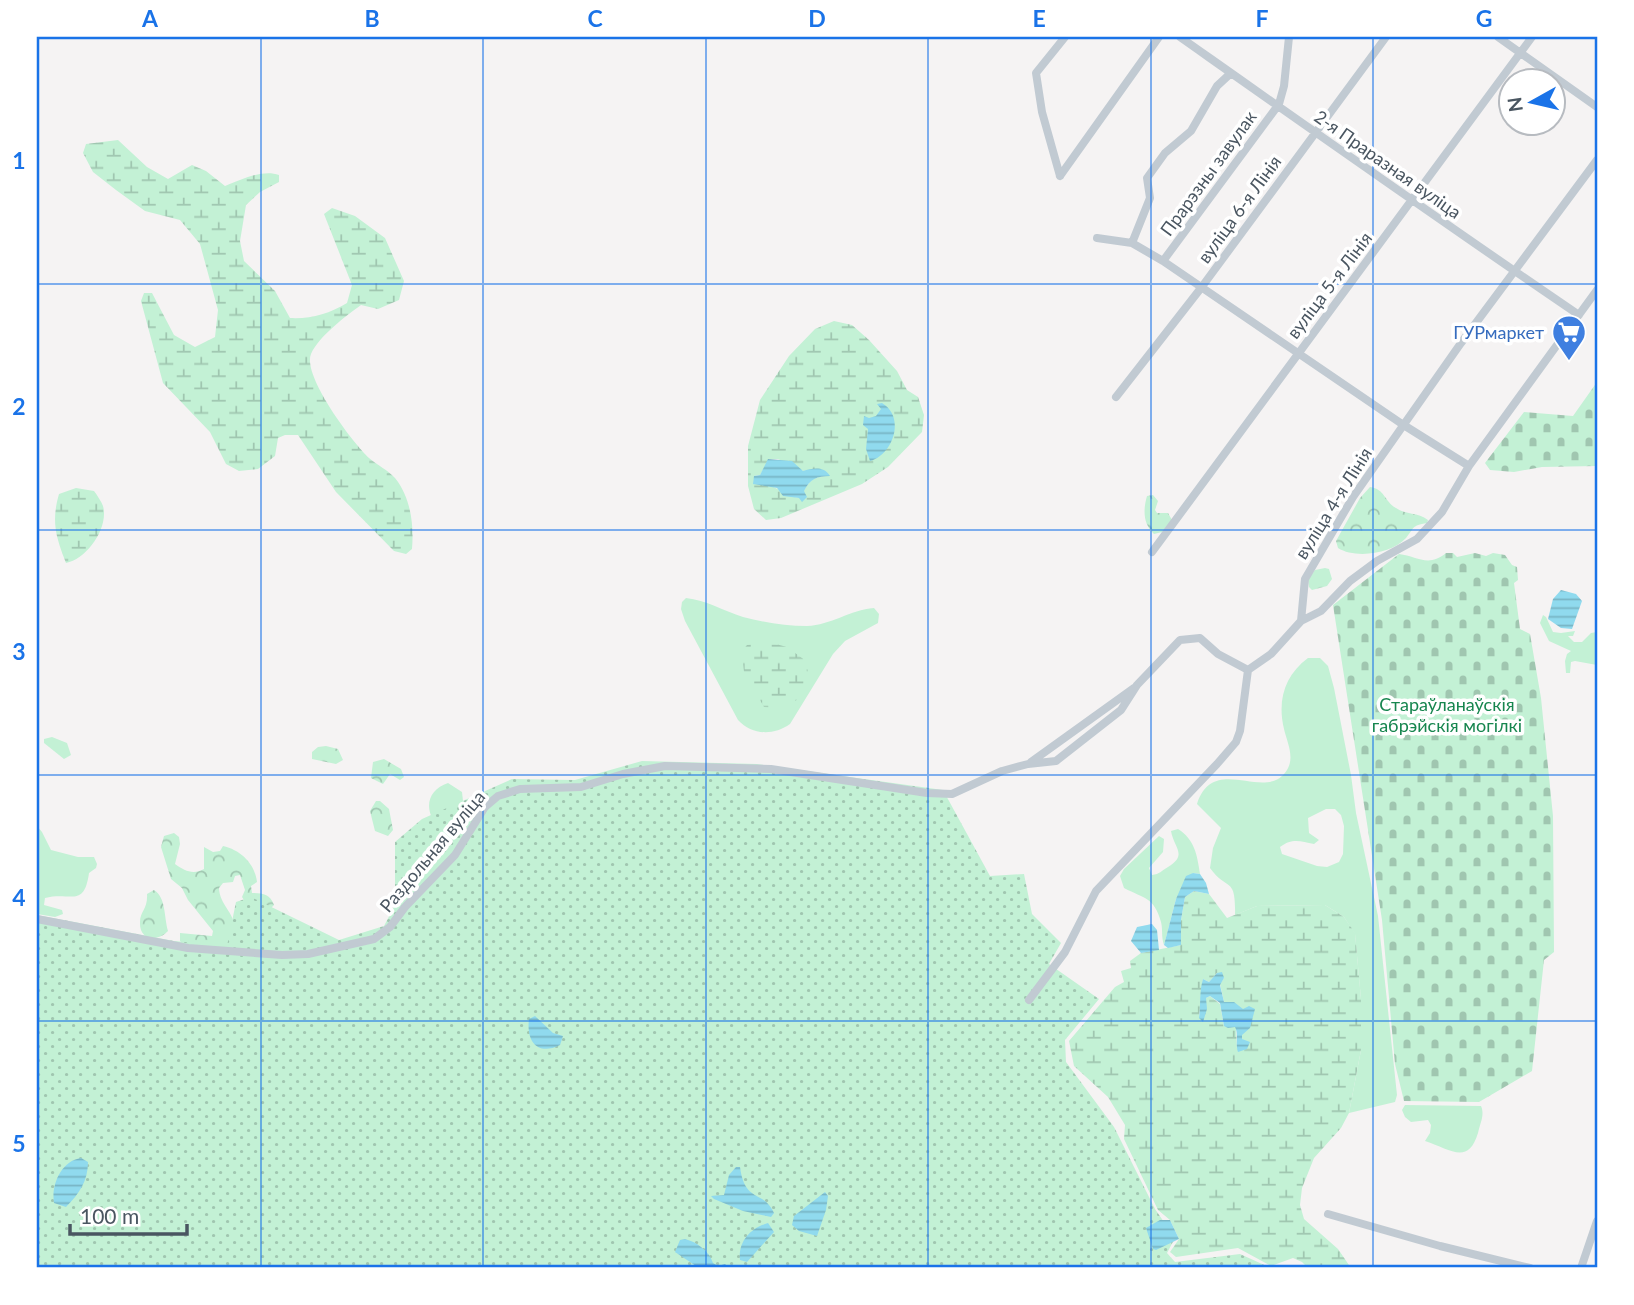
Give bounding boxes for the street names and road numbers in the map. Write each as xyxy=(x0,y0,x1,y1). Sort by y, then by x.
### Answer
street label: 2-я Праразная вуліца xyxy=(1310,105,1466,223)
street label: Прарэзны завулак xyxy=(1155,106,1261,240)
street label: вуліца 6-я Лінія xyxy=(1193,151,1285,267)
street label: вуліца 5-я Лінія xyxy=(1282,227,1376,343)
street label: вуліца 4-я Лінія xyxy=(1290,443,1376,563)
street label: Раздольная вуліца xyxy=(375,786,489,916)

